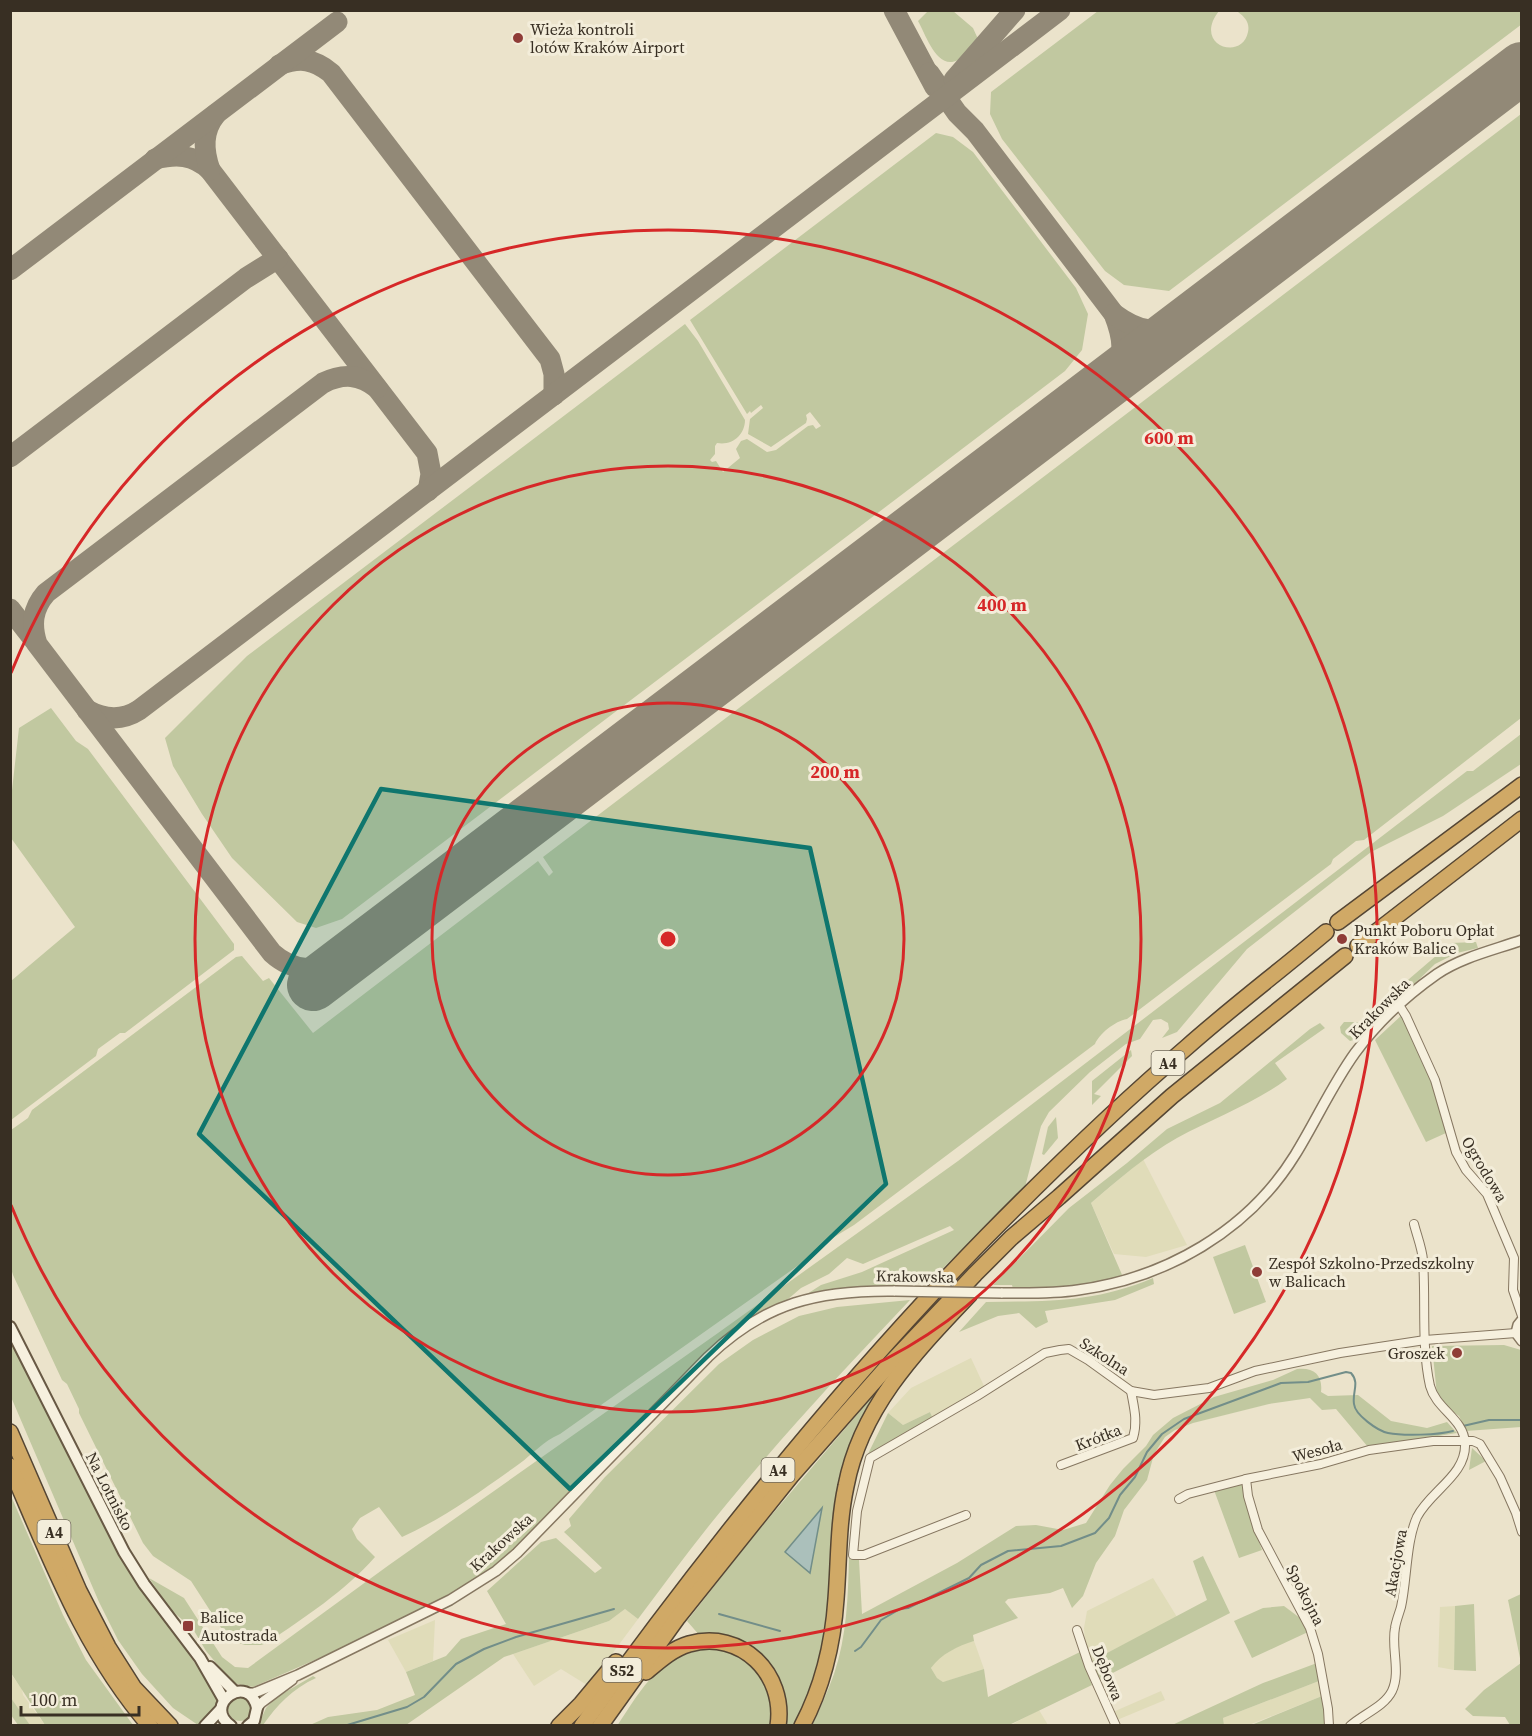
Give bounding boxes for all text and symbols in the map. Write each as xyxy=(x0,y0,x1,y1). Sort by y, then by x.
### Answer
place label: Wieża kontroli lotów Kraków Airport xyxy=(530,18,685,58)
marker: Wieża kontroli lotów Kraków Airport xyxy=(511,31,525,45)
text: 600 m xyxy=(1144,425,1194,450)
text: 400 m xyxy=(977,592,1027,617)
text: 200 m xyxy=(810,759,860,784)
place label: Punkt Poboru Opłat Kraków Balice xyxy=(1354,919,1495,959)
centre of rings xyxy=(658,929,678,949)
marker: Punkt Poboru Opłat Kraków Balice xyxy=(1335,932,1349,946)
street label: Krakowska xyxy=(1344,972,1415,1043)
road number: A4 xyxy=(1152,1051,1184,1075)
street label: Ogrodowa xyxy=(1457,1132,1514,1207)
place label: Zespół Szkolno-Przedszkolny w Balicach xyxy=(1269,1252,1475,1292)
street label: Krakowska xyxy=(876,1264,955,1288)
marker: Zespół Szkolno-Przedszkolny w Balicach xyxy=(1250,1265,1264,1279)
street label: Szkolna xyxy=(1076,1332,1135,1381)
place label: Groszek xyxy=(1388,1342,1445,1364)
marker: Groszek xyxy=(1450,1346,1464,1360)
street label: Krótka xyxy=(1072,1418,1125,1456)
street label: Wesoła xyxy=(1290,1433,1345,1467)
street label: Na Lotnisko xyxy=(81,1448,139,1534)
road number: A4 xyxy=(762,1458,794,1482)
street label: Krakowska xyxy=(465,1507,538,1576)
road number: A4 xyxy=(38,1520,70,1544)
street label: Akacjowa xyxy=(1378,1526,1412,1599)
street label: Spokojna xyxy=(1281,1561,1331,1630)
place label: Balice Autostrada xyxy=(200,1606,278,1646)
marker: Balice Autostrada xyxy=(181,1619,195,1633)
street label: Dębowa xyxy=(1087,1642,1129,1705)
road number: S52 xyxy=(602,1658,642,1682)
scale bar xyxy=(21,1679,140,1717)
text: 100 m xyxy=(30,1687,77,1712)

